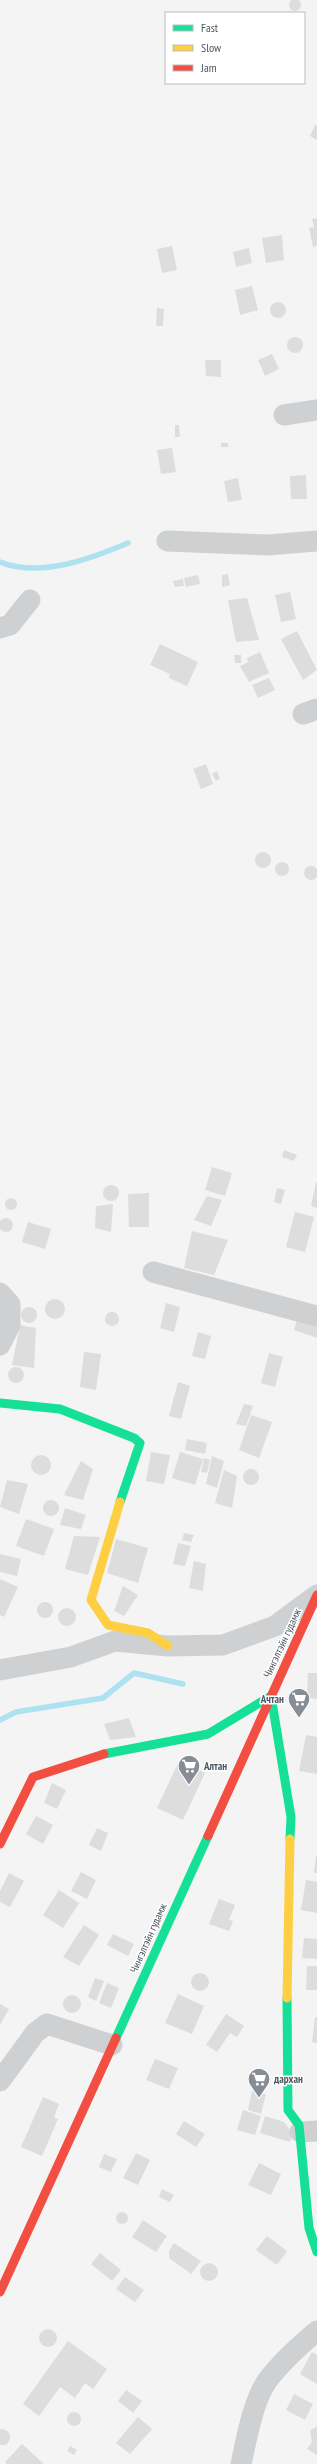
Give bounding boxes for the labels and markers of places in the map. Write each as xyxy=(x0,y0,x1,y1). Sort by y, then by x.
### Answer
supermarket icon: Ачтан xyxy=(286,1686,312,1719)
place label: Ачтан xyxy=(260,1692,284,1706)
supermarket icon: Алтан xyxy=(176,1753,202,1786)
place label: Алтан xyxy=(203,1759,227,1773)
supermarket icon: дархан xyxy=(246,2066,272,2099)
place label: дархан xyxy=(273,2072,303,2086)

